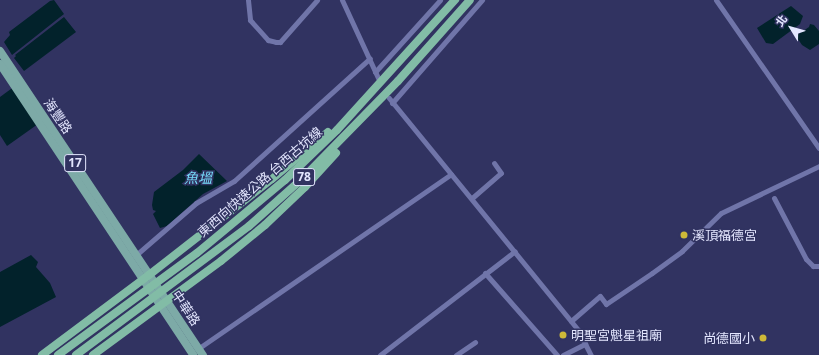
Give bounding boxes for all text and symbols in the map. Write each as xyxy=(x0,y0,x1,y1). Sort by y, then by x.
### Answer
north arrow xyxy=(771,8,811,48)
text: 北 xyxy=(772,12,790,29)
street label: 海豐路 xyxy=(41,95,75,137)
street label: 東西向快速公路 台西古坑線 xyxy=(195,124,325,240)
road number: 17 xyxy=(64,153,86,173)
road number: 78 xyxy=(293,167,315,187)
water label: 魚塭 xyxy=(184,170,212,186)
place label: 溪頂福德宮 xyxy=(692,227,757,243)
marker: 溪頂福德宮 xyxy=(679,230,689,240)
street label: 中華路 xyxy=(169,287,203,329)
place label: 明聖宮魁星祖廟 xyxy=(571,327,662,343)
marker: 明聖宮魁星祖廟 xyxy=(558,330,568,340)
place label: 尚德國小 xyxy=(703,330,755,346)
marker: 尚德國小 xyxy=(758,333,768,343)

